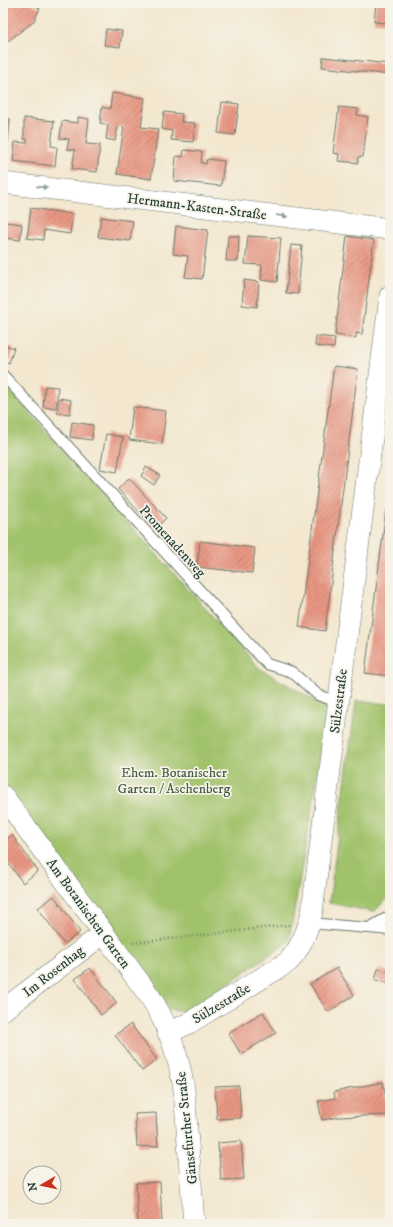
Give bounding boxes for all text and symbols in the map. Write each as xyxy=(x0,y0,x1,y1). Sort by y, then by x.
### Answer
one-way arrow xyxy=(36,184,48,190)
street label: Hermann-Kasten-Straße xyxy=(126,190,268,224)
one-way arrow xyxy=(276,213,288,219)
street label: Promenadenweg xyxy=(135,502,210,582)
street label: Sülzestraße xyxy=(326,668,352,734)
park label: Ehem. Botanischer Garten / Aschenberg xyxy=(118,764,231,798)
street label: Am Botanischen Garten xyxy=(42,855,135,973)
street label: Im Rosenhag xyxy=(19,942,88,1001)
street label: Sülzestraße xyxy=(189,979,254,1028)
street label: Gänsefurther Straße xyxy=(172,1071,202,1185)
north arrow xyxy=(22,1165,62,1205)
text: N xyxy=(25,1181,41,1192)

